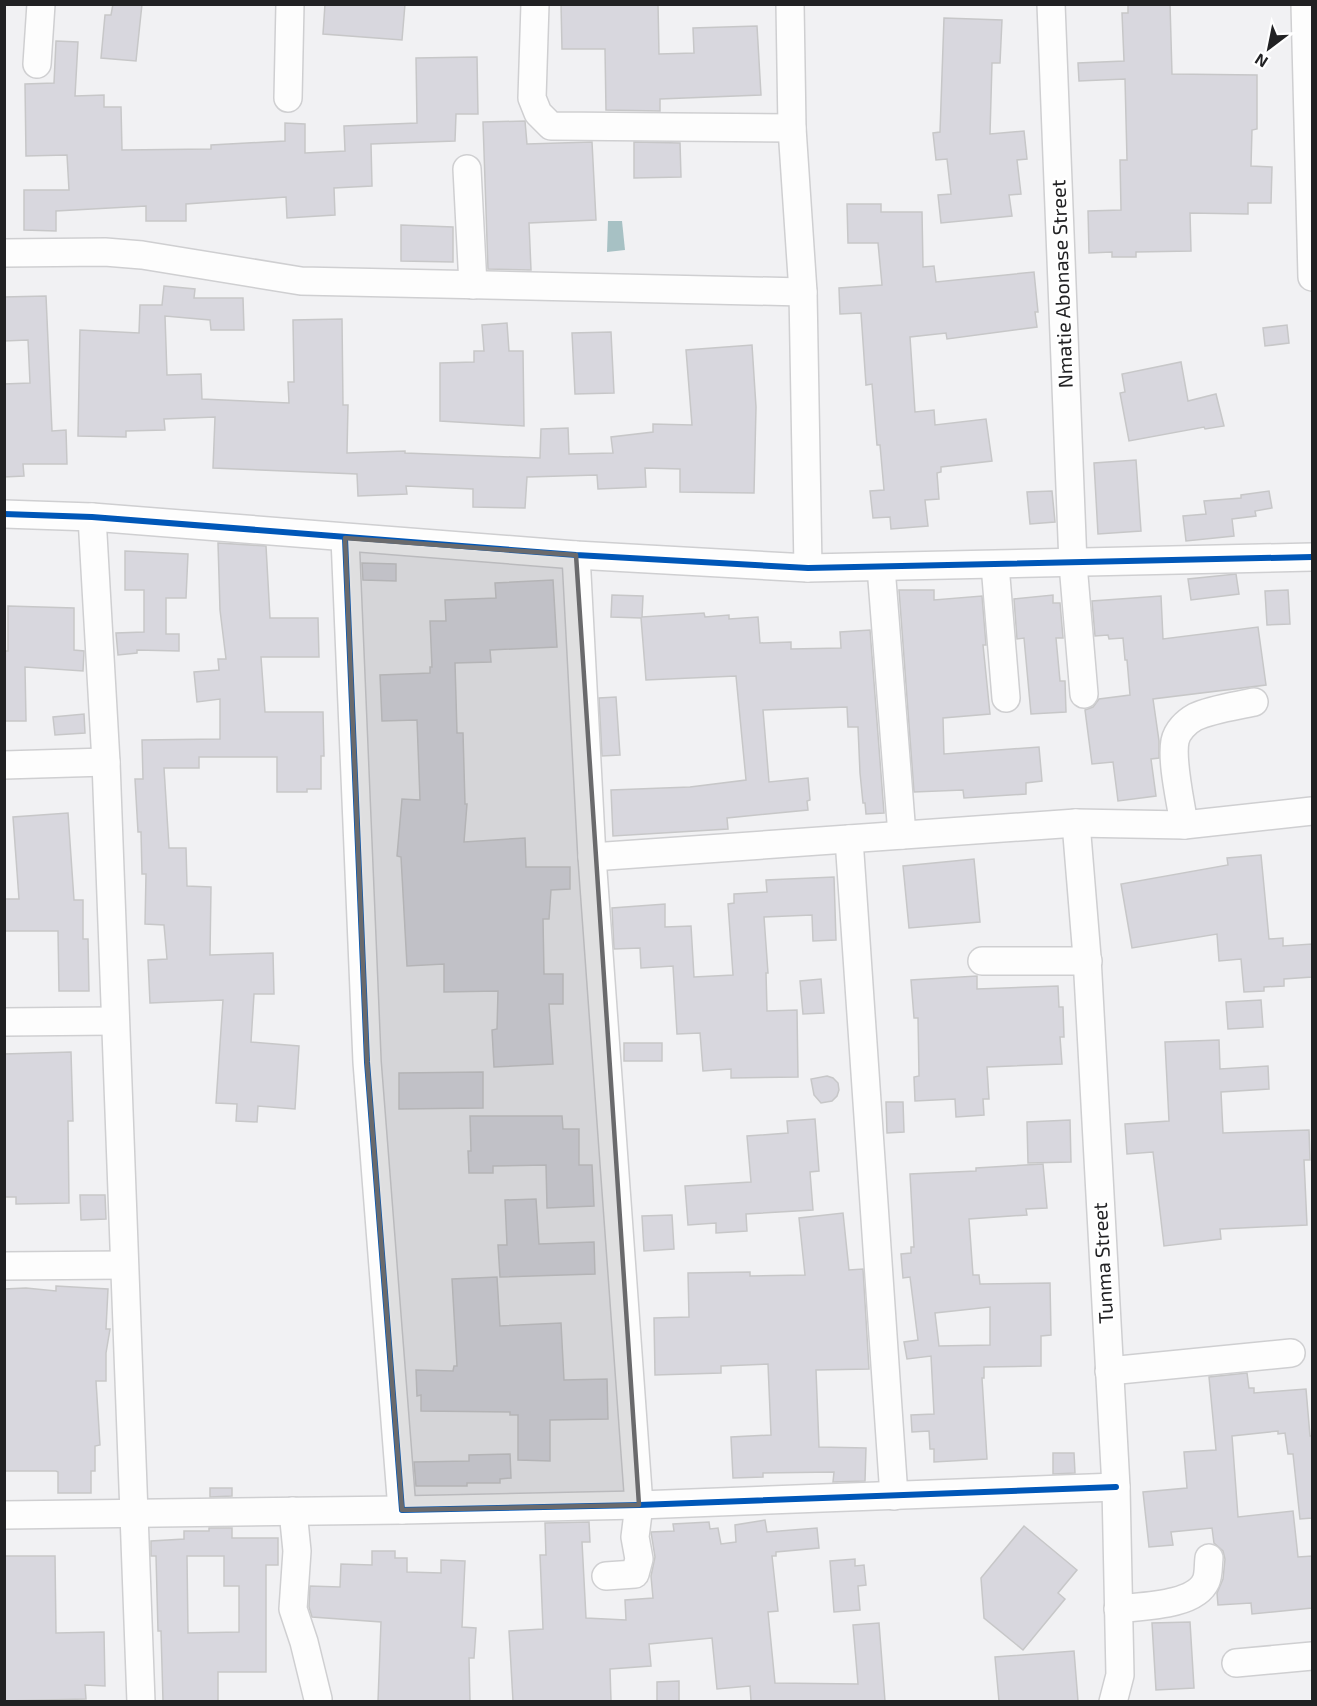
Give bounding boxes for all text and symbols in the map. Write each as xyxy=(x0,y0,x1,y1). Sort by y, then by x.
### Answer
north arrow xyxy=(1239,18,1299,78)
text: N xyxy=(1251,50,1271,72)
street label: Nmatie Abonase Street xyxy=(1045,179,1077,389)
street label: Tunma Street xyxy=(1087,1201,1117,1324)

